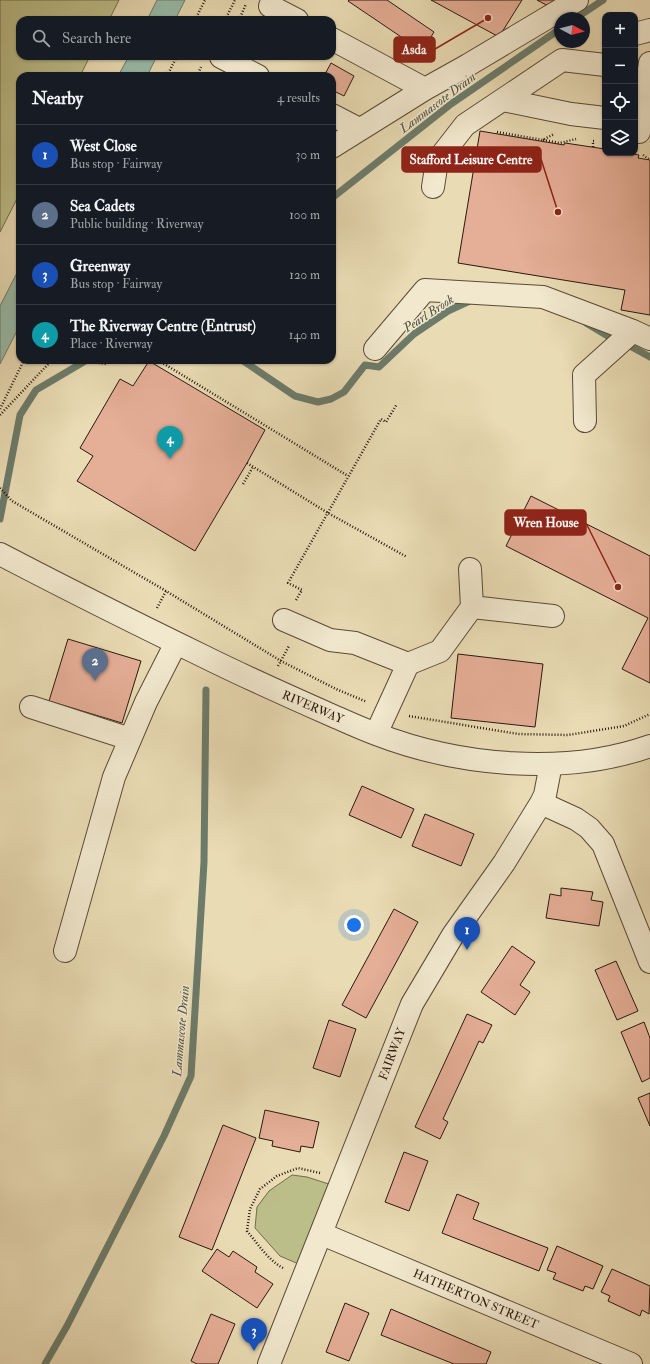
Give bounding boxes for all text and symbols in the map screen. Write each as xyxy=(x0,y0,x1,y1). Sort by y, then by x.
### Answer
north arrow xyxy=(554,12,590,48)
map controls xyxy=(602,12,638,156)
button: + xyxy=(602,12,638,48)
search box xyxy=(16,16,336,60)
icon: search xyxy=(30,27,52,49)
text: Search here xyxy=(62,29,131,48)
callout: Asda xyxy=(394,37,435,62)
text: Asda xyxy=(401,42,427,58)
button: − xyxy=(602,48,638,84)
water label: Lammascote Drain xyxy=(395,69,479,137)
button: locate xyxy=(602,84,638,120)
text: Nearby xyxy=(32,88,83,109)
text: 4 results xyxy=(277,90,320,106)
button: layers xyxy=(602,120,638,156)
text: West Close xyxy=(70,137,137,156)
text: 1 xyxy=(43,147,47,163)
text: 30 m xyxy=(296,147,320,163)
callout: Stafford Leisure Centre xyxy=(402,147,541,172)
text: Stafford Leisure Centre xyxy=(410,152,533,168)
text: Bus stop · Fairway xyxy=(70,156,162,172)
text: Sea Cadets xyxy=(70,197,135,216)
text: 2 xyxy=(42,207,48,223)
text: 100 m xyxy=(289,207,320,223)
text: Public building · Riverway xyxy=(70,216,203,232)
text: Greenway xyxy=(70,257,130,276)
text: 3 xyxy=(43,267,48,283)
text: 120 m xyxy=(289,267,320,283)
text: Bus stop · Fairway xyxy=(70,276,162,292)
water label: Pearl Brook xyxy=(399,292,457,337)
text: The Riverway Centre (Entrust) xyxy=(70,317,256,336)
text: 4 xyxy=(41,327,49,343)
text: 140 m xyxy=(289,327,320,343)
text: Place · Riverway xyxy=(70,336,152,352)
pin: 4 xyxy=(157,426,183,459)
callout: Wren House xyxy=(505,510,586,535)
text: Wren House xyxy=(512,515,579,531)
pin: 2 xyxy=(82,648,108,681)
street label: RIVERWAY xyxy=(280,688,347,727)
your location xyxy=(344,915,364,935)
pin: 1 xyxy=(454,917,480,950)
water label: Lammascote Drain xyxy=(169,985,193,1078)
street label: FAIRWAY xyxy=(376,1025,410,1082)
street label: HATHERTON STREET xyxy=(411,1266,541,1333)
pin: 3 xyxy=(241,1318,267,1351)

